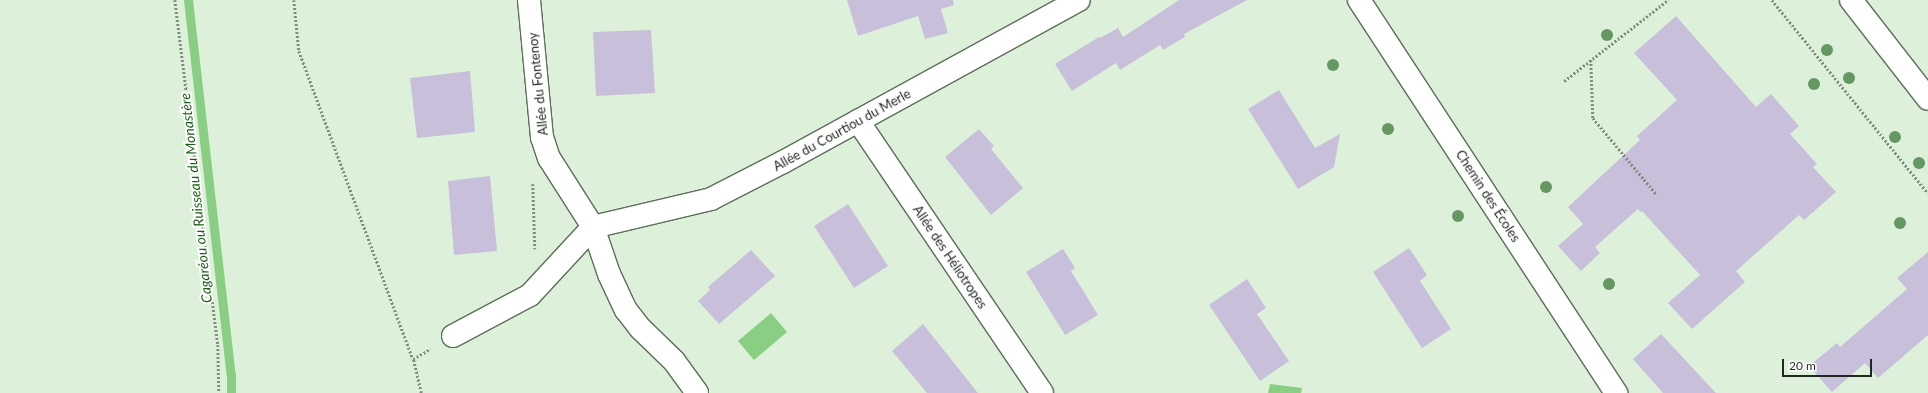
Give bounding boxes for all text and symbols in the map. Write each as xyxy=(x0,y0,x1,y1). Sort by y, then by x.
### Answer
street label: Allée du Fontenoy xyxy=(525,32,551,136)
street label: Allée du Courtiou du Merle xyxy=(770,86,914,174)
water label: Cagaréou ou Ruisseau du Monastère xyxy=(177,92,215,304)
street label: Chemin des Écoles xyxy=(1452,147,1524,245)
street label: Allée des Héliotropes xyxy=(910,202,990,312)
scale bar xyxy=(1784,351,1874,377)
text: 20 m xyxy=(1789,358,1816,373)

